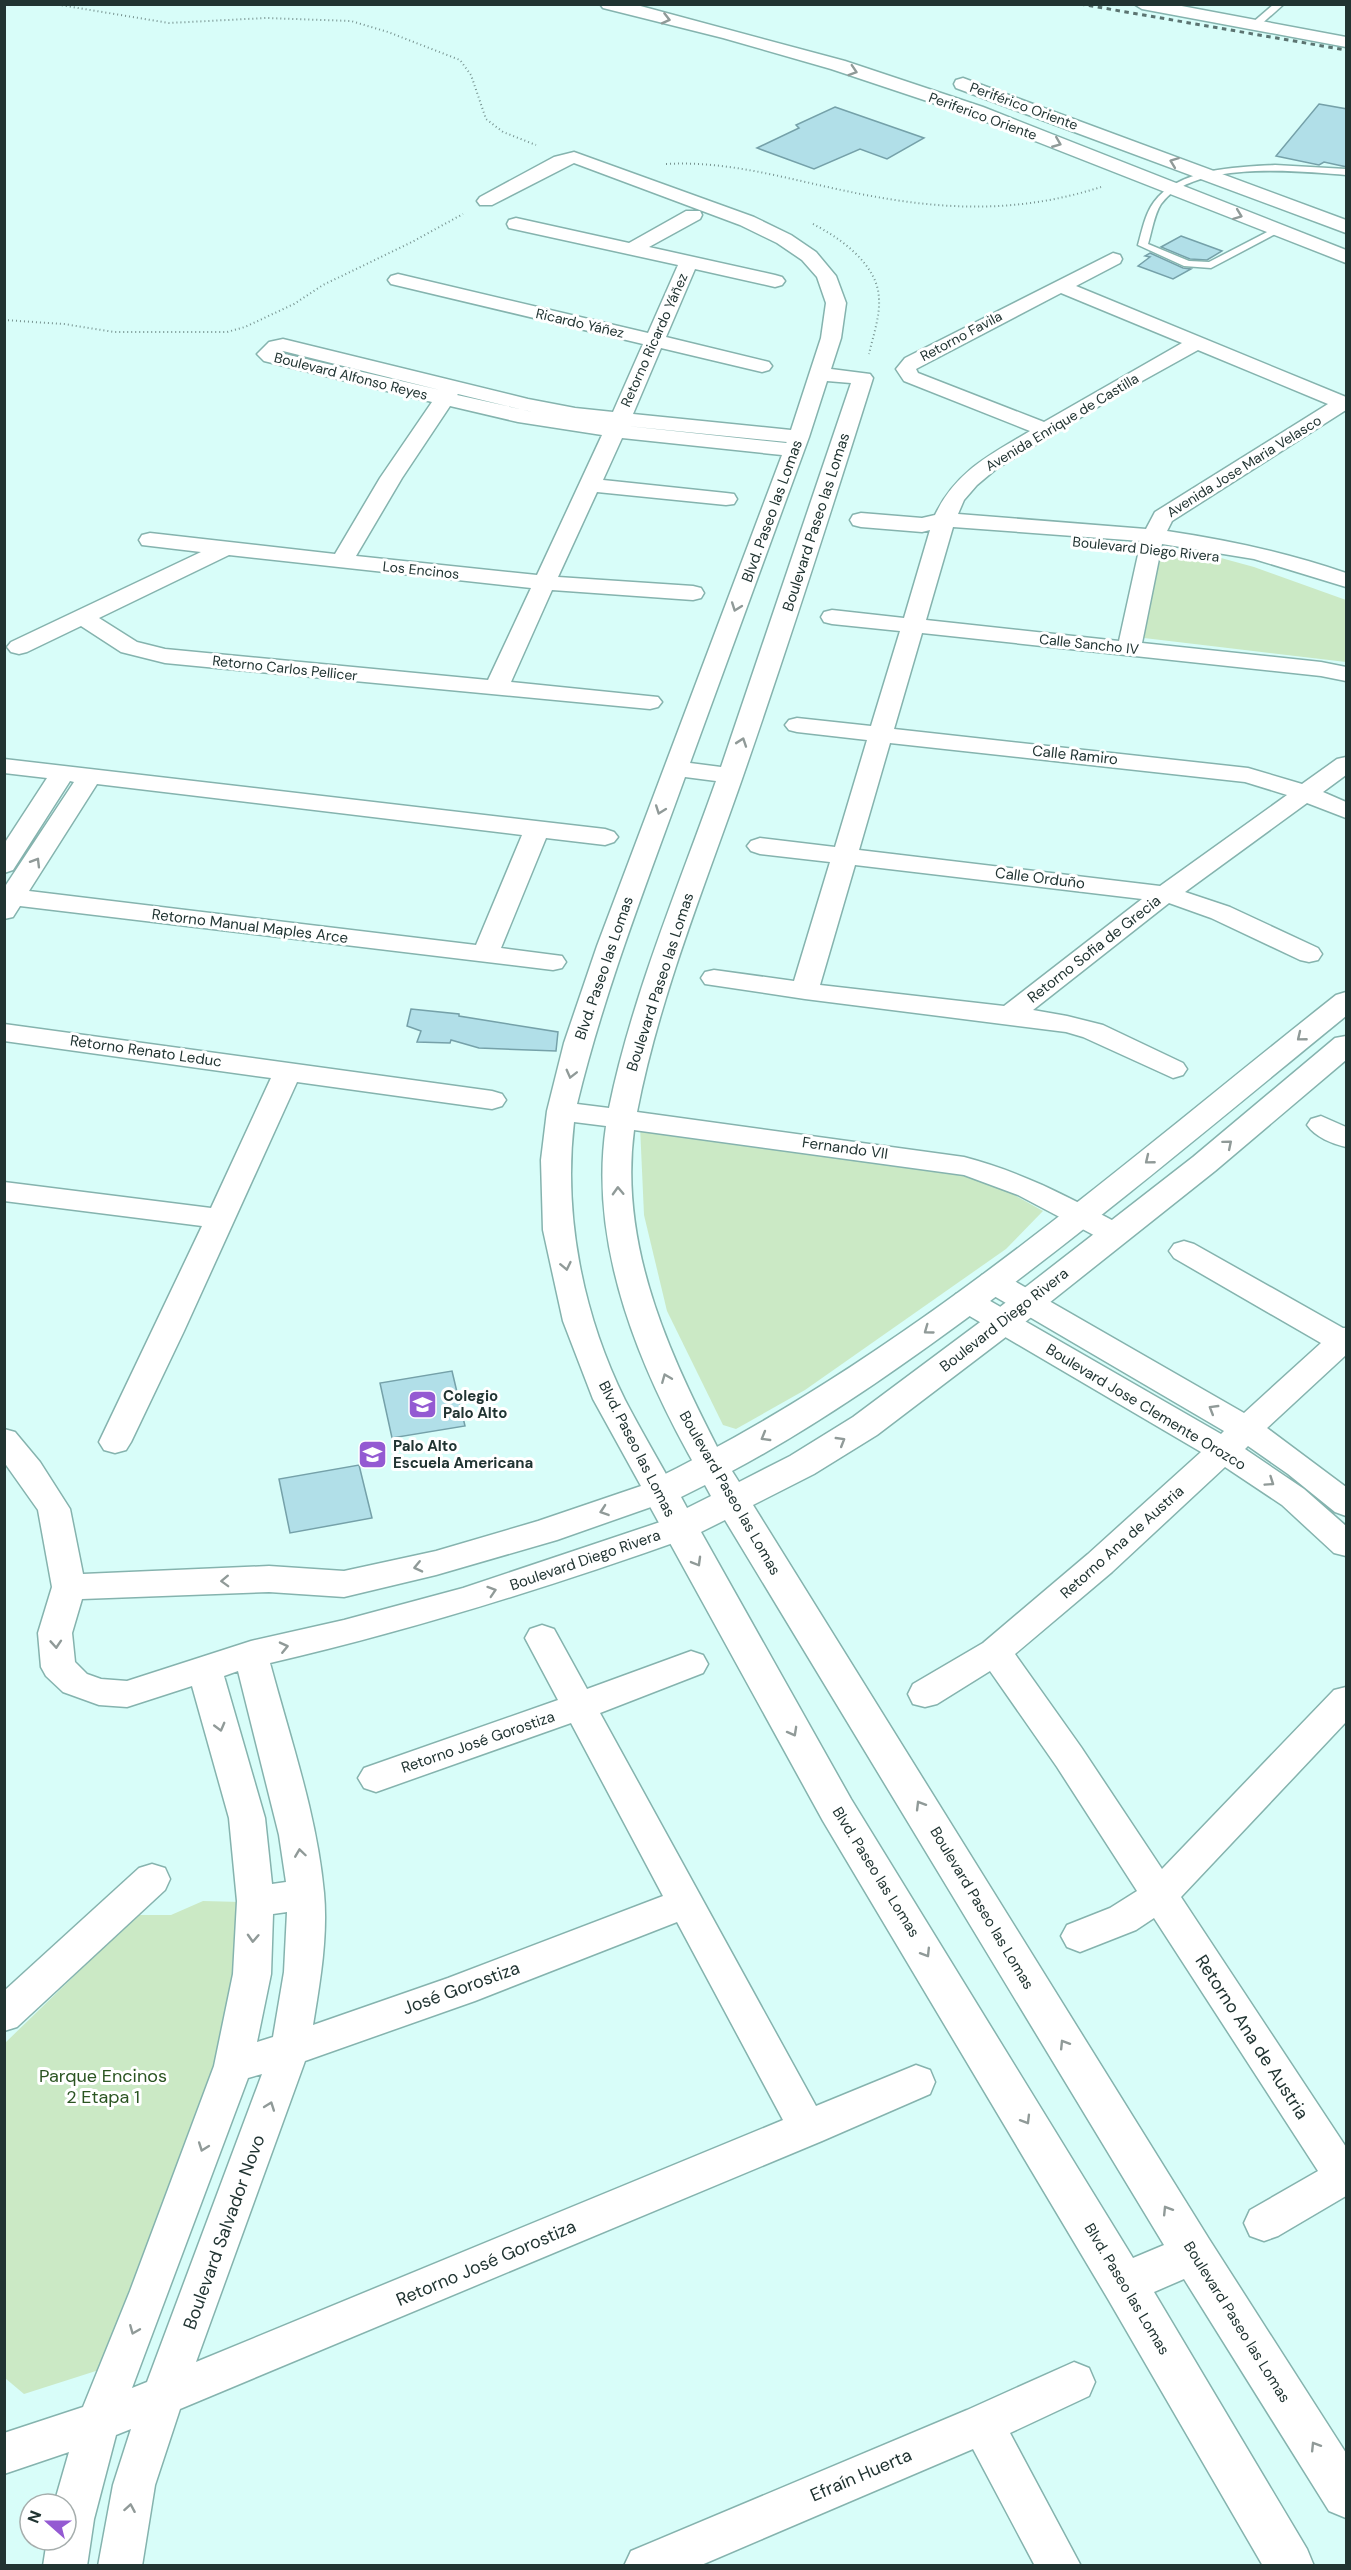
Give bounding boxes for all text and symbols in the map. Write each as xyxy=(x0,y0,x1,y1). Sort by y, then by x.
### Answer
one-way arrow xyxy=(660,11,670,24)
one-way arrow xyxy=(847,63,858,76)
street label: Periférico Oriente xyxy=(967,78,1081,134)
street label: Periferico Oriente xyxy=(926,88,1040,144)
one-way arrow xyxy=(1051,136,1061,149)
one-way arrow xyxy=(1169,157,1180,169)
one-way arrow xyxy=(1232,207,1243,220)
street label: Retorno Ricardo Yáñez xyxy=(616,270,692,410)
street label: Ricardo Yáñez xyxy=(534,304,626,342)
street label: Retorno Favila xyxy=(917,307,1005,365)
street label: Boulevard Alfonso Reyes xyxy=(272,348,430,404)
street label: Avenida Enrique de Castilla xyxy=(982,369,1142,475)
street label: Avenida Jose Maria Velasco xyxy=(1163,411,1325,521)
street label: Boulevard Paseo las Lomas xyxy=(778,430,854,614)
street label: Blvd. Paseo las Lomas xyxy=(737,437,807,585)
street label: Boulevard Diego Rivera xyxy=(1072,532,1220,566)
street label: Los Encinos xyxy=(382,557,460,583)
one-way arrow xyxy=(731,602,744,612)
street label: Calle Sancho IV xyxy=(1038,630,1140,658)
street label: Retorno Carlos Pellicer xyxy=(212,651,358,685)
one-way arrow xyxy=(734,737,747,748)
street label: Calle Ramiro xyxy=(1031,741,1119,769)
one-way arrow xyxy=(655,804,668,815)
one-way arrow xyxy=(29,858,41,868)
street label: Calle Orduño xyxy=(994,863,1086,893)
street label: Boulevard Paseo las Lomas xyxy=(622,890,698,1074)
street label: Retorno Sofia de Grecia xyxy=(1023,891,1165,1007)
street label: Blvd. Paseo las Lomas xyxy=(570,894,638,1042)
street label: Retorno Manual Maples Arce xyxy=(151,904,349,948)
street label: Retorno Renato Leduc xyxy=(69,1030,223,1072)
one-way arrow xyxy=(1297,1030,1308,1041)
one-way arrow xyxy=(565,1069,578,1079)
street label: Fernando VII xyxy=(801,1132,889,1164)
one-way arrow xyxy=(1221,1140,1232,1151)
one-way arrow xyxy=(1145,1152,1156,1163)
one-way arrow xyxy=(612,1186,625,1195)
one-way arrow xyxy=(558,1261,571,1271)
street label: Boulevard Diego Rivera xyxy=(936,1263,1072,1377)
one-way arrow xyxy=(923,1323,934,1334)
street label: Boulevard Jose Clemente Orozco xyxy=(1042,1339,1250,1475)
one-way arrow xyxy=(661,1374,673,1385)
street label: Blvd. Paseo las Lomas xyxy=(594,1377,680,1521)
place label: Colegio Palo Alto xyxy=(443,1386,507,1423)
school or university icon: Colegio Palo Alto xyxy=(406,1389,438,1421)
one-way arrow xyxy=(1209,1405,1219,1417)
street label: Boulevard Paseo las Lomas xyxy=(675,1407,785,1579)
one-way arrow xyxy=(761,1430,771,1441)
place label: Palo Alto Escuela Americana xyxy=(393,1436,533,1473)
one-way arrow xyxy=(835,1437,845,1449)
school or university icon: Palo Alto Escuela Americana xyxy=(356,1439,388,1471)
one-way arrow xyxy=(1264,1474,1274,1486)
street label: Retorno Ana de Austria xyxy=(1056,1481,1188,1603)
one-way arrow xyxy=(599,1504,610,1516)
street label: Boulevard Diego Rivera xyxy=(507,1525,663,1595)
one-way arrow xyxy=(690,1556,702,1566)
one-way arrow xyxy=(413,1560,423,1573)
one-way arrow xyxy=(220,1575,229,1588)
one-way arrow xyxy=(486,1586,497,1598)
one-way arrow xyxy=(49,1639,62,1648)
one-way arrow xyxy=(278,1641,288,1654)
street label: Retorno José Gorostiza xyxy=(399,1706,557,1778)
one-way arrow xyxy=(213,1721,225,1732)
one-way arrow xyxy=(786,1726,798,1736)
one-way arrow xyxy=(915,1801,927,1811)
street label: Blvd. Paseo las Lomas xyxy=(828,1803,924,1941)
street label: Boulevard Paseo las Lomas xyxy=(925,1823,1039,1993)
one-way arrow xyxy=(295,1849,307,1858)
one-way arrow xyxy=(247,1934,260,1943)
one-way arrow xyxy=(918,1947,930,1957)
street label: Retorno Ana de Austria xyxy=(1190,1950,1314,2124)
street label: José Gorostiza xyxy=(399,1956,523,2020)
one-way arrow xyxy=(1060,2040,1072,2050)
park label: Parque Encinos 2 Etapa 1 xyxy=(39,2064,167,2109)
one-way arrow xyxy=(263,2101,275,2112)
one-way arrow xyxy=(1019,2114,1031,2124)
street label: Boulevard Salvador Novo xyxy=(178,2131,270,2333)
one-way arrow xyxy=(198,2141,210,2152)
one-way arrow xyxy=(1162,2206,1174,2216)
street label: Retorno José Gorostiza xyxy=(392,2214,580,2312)
street label: Blvd. Paseo las Lomas xyxy=(1080,2219,1174,2359)
street label: Boulevard Paseo las Lomas xyxy=(1179,2238,1295,2406)
one-way arrow xyxy=(129,2324,142,2334)
one-way arrow xyxy=(1311,2442,1323,2452)
street label: Efraín Huerta xyxy=(807,2443,915,2507)
north arrow xyxy=(18,2492,78,2552)
one-way arrow xyxy=(123,2503,135,2513)
text: N xyxy=(23,2508,46,2526)

